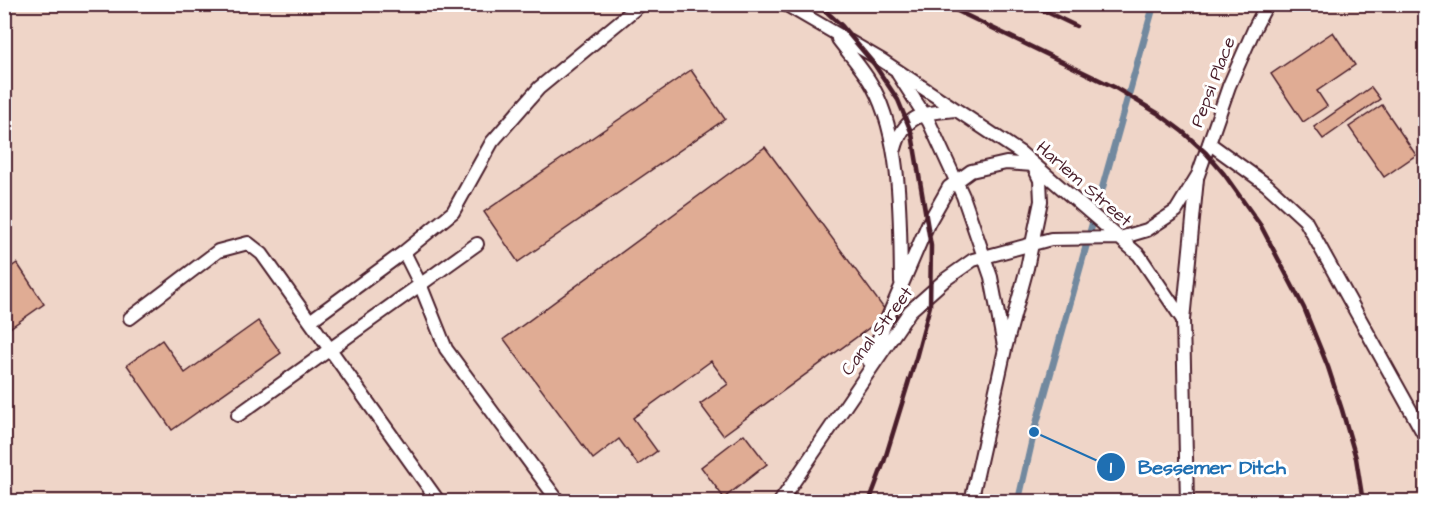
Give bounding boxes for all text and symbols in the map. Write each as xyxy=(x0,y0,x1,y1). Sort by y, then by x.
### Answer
street label: Pepsi Place xyxy=(1184,33,1242,131)
street label: Harlem Street xyxy=(1031,135,1138,233)
street label: Canal Street xyxy=(835,281,919,381)
callout: Bessemer Ditch xyxy=(1096,448,1298,486)
text: Bessemer Ditch xyxy=(1138,454,1287,482)
text: 1 xyxy=(1110,455,1113,480)

